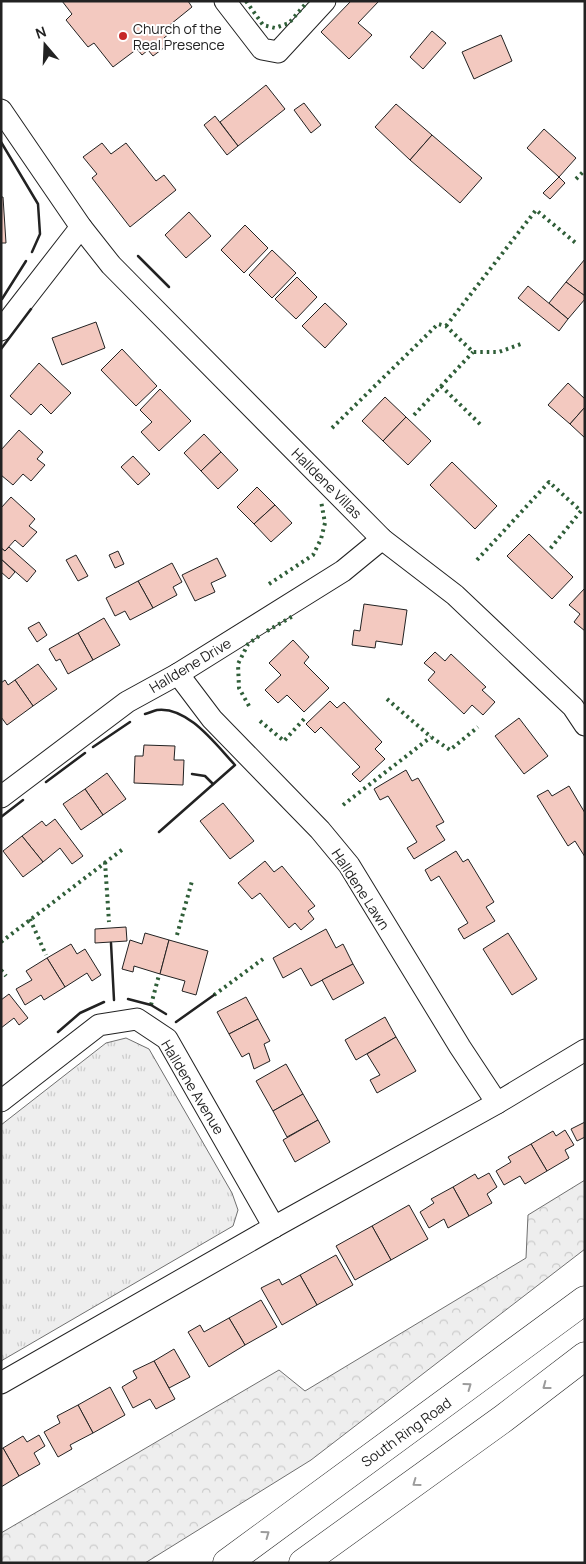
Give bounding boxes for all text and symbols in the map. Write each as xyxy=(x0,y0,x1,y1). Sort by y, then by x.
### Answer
place label: Church of the Real Presence xyxy=(133,19,225,54)
north arrow xyxy=(20,20,70,70)
text: N xyxy=(33,22,48,43)
marker: Church of the Real Presence xyxy=(117,30,129,42)
street label: Halldene Villas xyxy=(288,444,366,522)
street label: Halldene Drive xyxy=(146,633,234,697)
street label: Halldene Lawn xyxy=(328,845,394,933)
street label: Halldene Avenue xyxy=(157,1036,229,1138)
one-way arrow xyxy=(543,1380,552,1388)
one-way arrow xyxy=(462,1384,471,1392)
street label: South Ring Road xyxy=(357,1393,455,1471)
one-way arrow xyxy=(413,1477,422,1485)
one-way arrow xyxy=(260,1531,270,1540)

